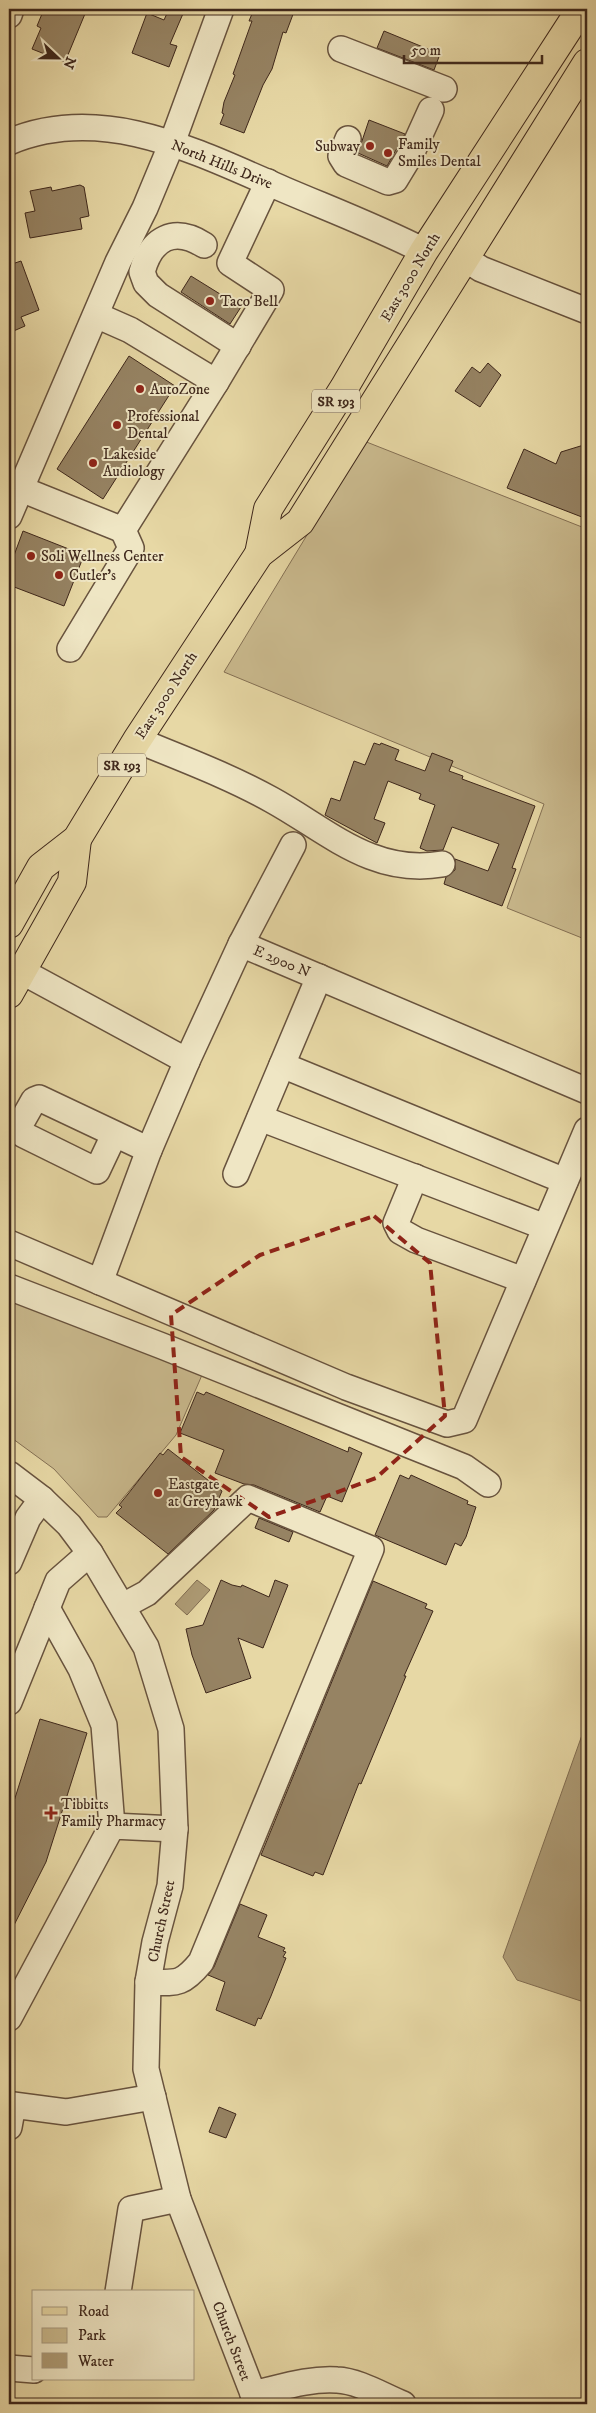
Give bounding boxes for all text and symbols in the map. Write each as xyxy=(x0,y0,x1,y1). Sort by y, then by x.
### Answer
north arrow xyxy=(32,32,82,82)
scale bar xyxy=(404,32,541,64)
text: 50 m xyxy=(411,41,441,60)
text: N xyxy=(58,54,80,72)
street label: North Hills Drive xyxy=(168,135,275,193)
place label: Family Smiles Dental xyxy=(398,135,481,171)
place label: Subway xyxy=(315,137,361,156)
marker: Subway xyxy=(364,140,376,152)
marker: Family Smiles Dental xyxy=(382,147,394,159)
street label: East 3000 North xyxy=(376,229,445,325)
place label: Taco Bell xyxy=(220,292,279,311)
marker: Taco Bell xyxy=(204,295,216,307)
place label: AutoZone xyxy=(150,380,210,399)
marker: AutoZone xyxy=(134,383,146,395)
road number: SR 193 xyxy=(312,390,360,412)
place label: Professional Dental xyxy=(127,407,200,443)
marker: Professional Dental xyxy=(111,419,123,431)
place label: Lakeside Audiology xyxy=(103,445,166,481)
marker: Lakeside Audiology xyxy=(87,457,99,469)
place label: Soli Wellness Center xyxy=(41,547,164,566)
marker: Soli Wellness Center xyxy=(25,550,37,562)
place label: Cutler's xyxy=(69,566,116,585)
marker: Cutler's xyxy=(53,569,65,581)
street label: East 3000 North xyxy=(131,648,202,743)
road number: SR 193 xyxy=(98,754,146,776)
street label: E 2900 N xyxy=(250,941,313,982)
place label: Eastgate at Greyhawk xyxy=(168,1475,243,1511)
marker: Eastgate at Greyhawk xyxy=(152,1487,164,1499)
place label: Tibbitts Family Pharmacy xyxy=(61,1795,167,1831)
marker: Tibbitts Family Pharmacy xyxy=(45,1807,57,1819)
street label: Church Street xyxy=(144,1878,180,1964)
legend xyxy=(32,2290,195,2380)
street label: Church Street xyxy=(208,2299,255,2384)
text: Road xyxy=(78,2302,110,2321)
text: Park xyxy=(78,2326,107,2345)
text: Water xyxy=(77,2352,114,2371)

